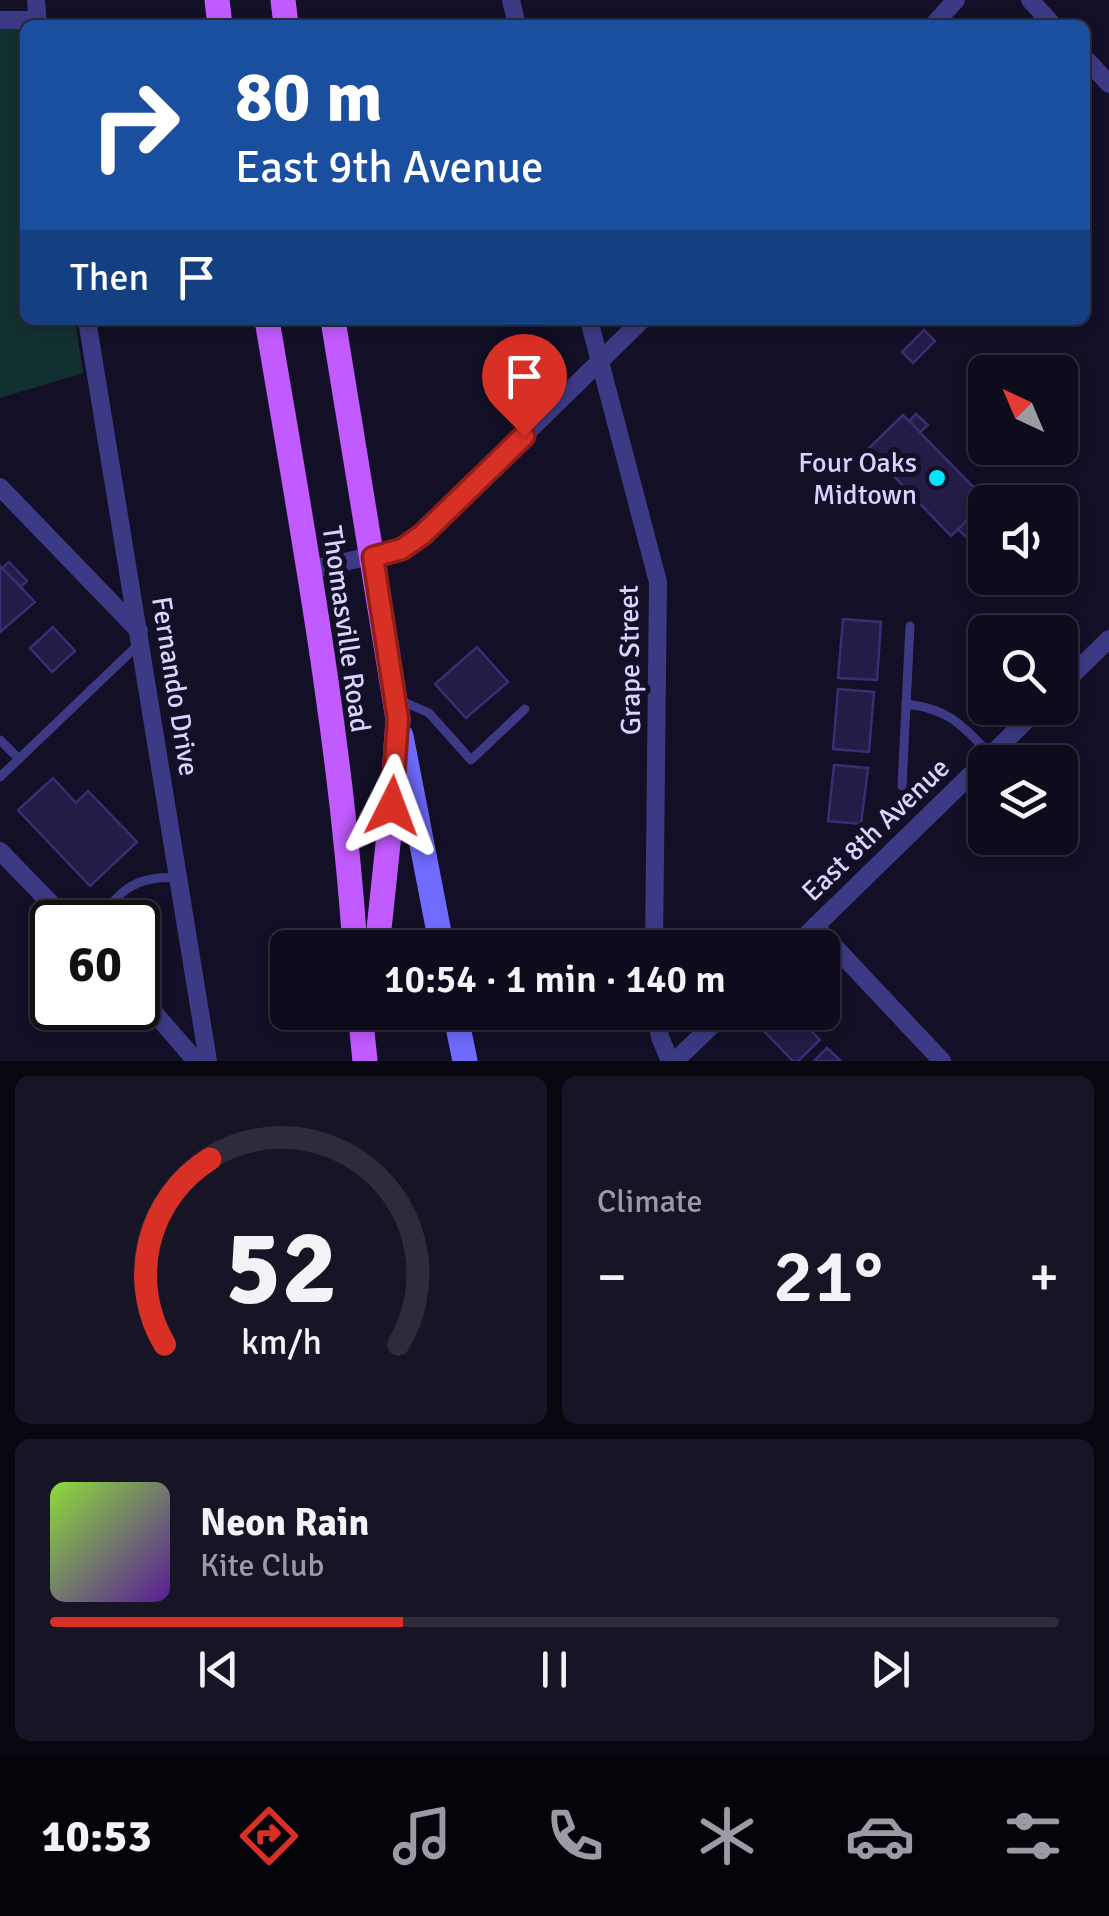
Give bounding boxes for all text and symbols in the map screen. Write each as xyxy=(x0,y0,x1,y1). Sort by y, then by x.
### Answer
text: 80 m xyxy=(235,54,383,140)
icon: right xyxy=(70,60,200,190)
text: East 9th Avenue xyxy=(235,140,544,195)
icon: arrive xyxy=(169,250,224,305)
text: Then xyxy=(70,254,149,301)
pin xyxy=(482,334,567,437)
icon: arrive xyxy=(497,349,552,404)
north arrow xyxy=(968,355,1078,465)
map controls xyxy=(968,355,1078,855)
place label: Four Oaks Midtown xyxy=(798,446,917,512)
marker: Four Oaks Midtown xyxy=(926,467,948,489)
button: sound xyxy=(968,485,1078,595)
street label: Thomasville Road xyxy=(315,524,377,735)
street label: Grape Street xyxy=(612,584,648,735)
street label: Fernando Drive xyxy=(144,594,206,778)
button: search xyxy=(968,615,1078,725)
button: layers xyxy=(968,745,1078,855)
street label: East 8th Avenue xyxy=(795,751,957,909)
position arrow xyxy=(340,754,444,858)
speed limit sign: 60 xyxy=(30,900,160,1030)
text: 10:54 · 1 min · 140 m xyxy=(384,956,726,1003)
text: Climate xyxy=(597,1182,703,1221)
text: 52 xyxy=(225,1204,337,1332)
text: 21° xyxy=(773,1230,883,1323)
text: − xyxy=(597,1243,627,1311)
text: + xyxy=(1029,1243,1059,1311)
text: km/h xyxy=(241,1320,321,1364)
text: Neon Rain xyxy=(200,1499,369,1546)
text: Kite Club xyxy=(200,1546,324,1585)
icon: previous xyxy=(191,1642,246,1697)
icon: pause xyxy=(527,1642,582,1697)
icon: next xyxy=(863,1642,918,1697)
icon: directions xyxy=(234,1801,304,1871)
icon: music xyxy=(387,1801,457,1871)
icon: phone xyxy=(540,1801,610,1871)
icon: climate xyxy=(692,1801,762,1871)
icon: car xyxy=(845,1801,915,1871)
icon: filters xyxy=(998,1801,1068,1871)
text: 10:53 xyxy=(41,1809,152,1864)

